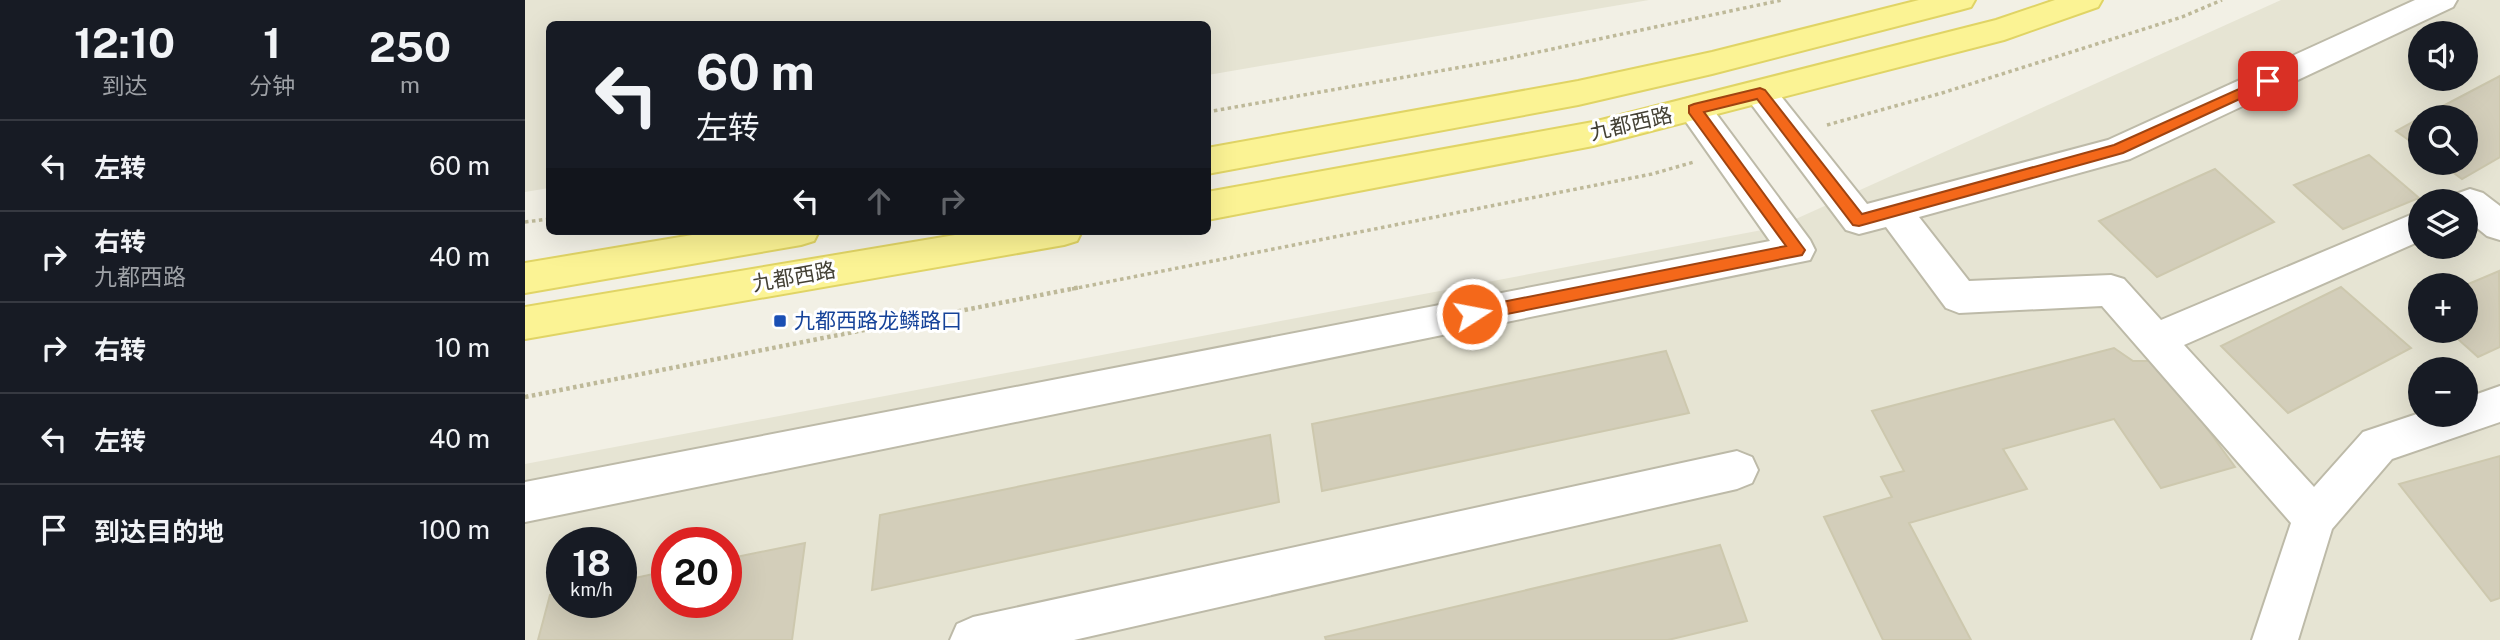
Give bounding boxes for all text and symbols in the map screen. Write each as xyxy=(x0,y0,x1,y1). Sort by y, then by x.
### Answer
text: 12:10 xyxy=(74,18,175,67)
text: 1 xyxy=(263,18,281,67)
map controls xyxy=(2408,21,2478,427)
button: sound xyxy=(2408,21,2478,91)
text: 250 xyxy=(369,22,451,71)
text: 60 m xyxy=(696,43,815,101)
icon: left xyxy=(581,49,672,140)
pin xyxy=(2238,51,2298,111)
icon: arrive xyxy=(2249,62,2287,100)
text: m xyxy=(400,71,420,98)
text: 到达 xyxy=(101,72,147,99)
text: 分钟 xyxy=(249,72,295,99)
street label: 九都西路 xyxy=(1587,102,1675,145)
button: search xyxy=(2408,105,2478,175)
text: 左转 xyxy=(696,109,760,146)
icon: left xyxy=(35,147,73,185)
text: 60 m xyxy=(429,150,490,181)
text: 左转 xyxy=(94,152,146,183)
icon: left xyxy=(787,182,825,220)
icon: ahead xyxy=(860,182,898,220)
icon: right xyxy=(933,182,971,220)
button: layers xyxy=(2408,189,2478,259)
text: 右转 xyxy=(94,226,146,257)
icon: right xyxy=(35,238,73,276)
text: 40 m xyxy=(429,241,490,272)
street label: 九都西路 xyxy=(750,257,837,296)
text: 九都西路 xyxy=(94,263,186,290)
button: + xyxy=(2408,273,2478,343)
position arrow xyxy=(1435,277,1509,351)
place label: 九都西路龙鳞路口 xyxy=(794,308,962,333)
marker: 九都西路龙鳞路口 xyxy=(772,313,788,329)
icon: right xyxy=(35,329,73,367)
text: 10 m xyxy=(435,332,490,363)
text: 右转 xyxy=(94,334,146,365)
button: − xyxy=(2408,357,2478,427)
icon: left xyxy=(35,420,73,458)
text: 40 m xyxy=(429,423,490,454)
text: 左转 xyxy=(94,425,146,456)
icon: arrive xyxy=(35,511,73,549)
text: 100 m xyxy=(419,514,490,545)
text: 到达目的地 xyxy=(94,516,224,547)
speed limit sign: 20 xyxy=(651,527,742,618)
text: 18 xyxy=(572,543,611,584)
text: km/h xyxy=(570,579,613,600)

